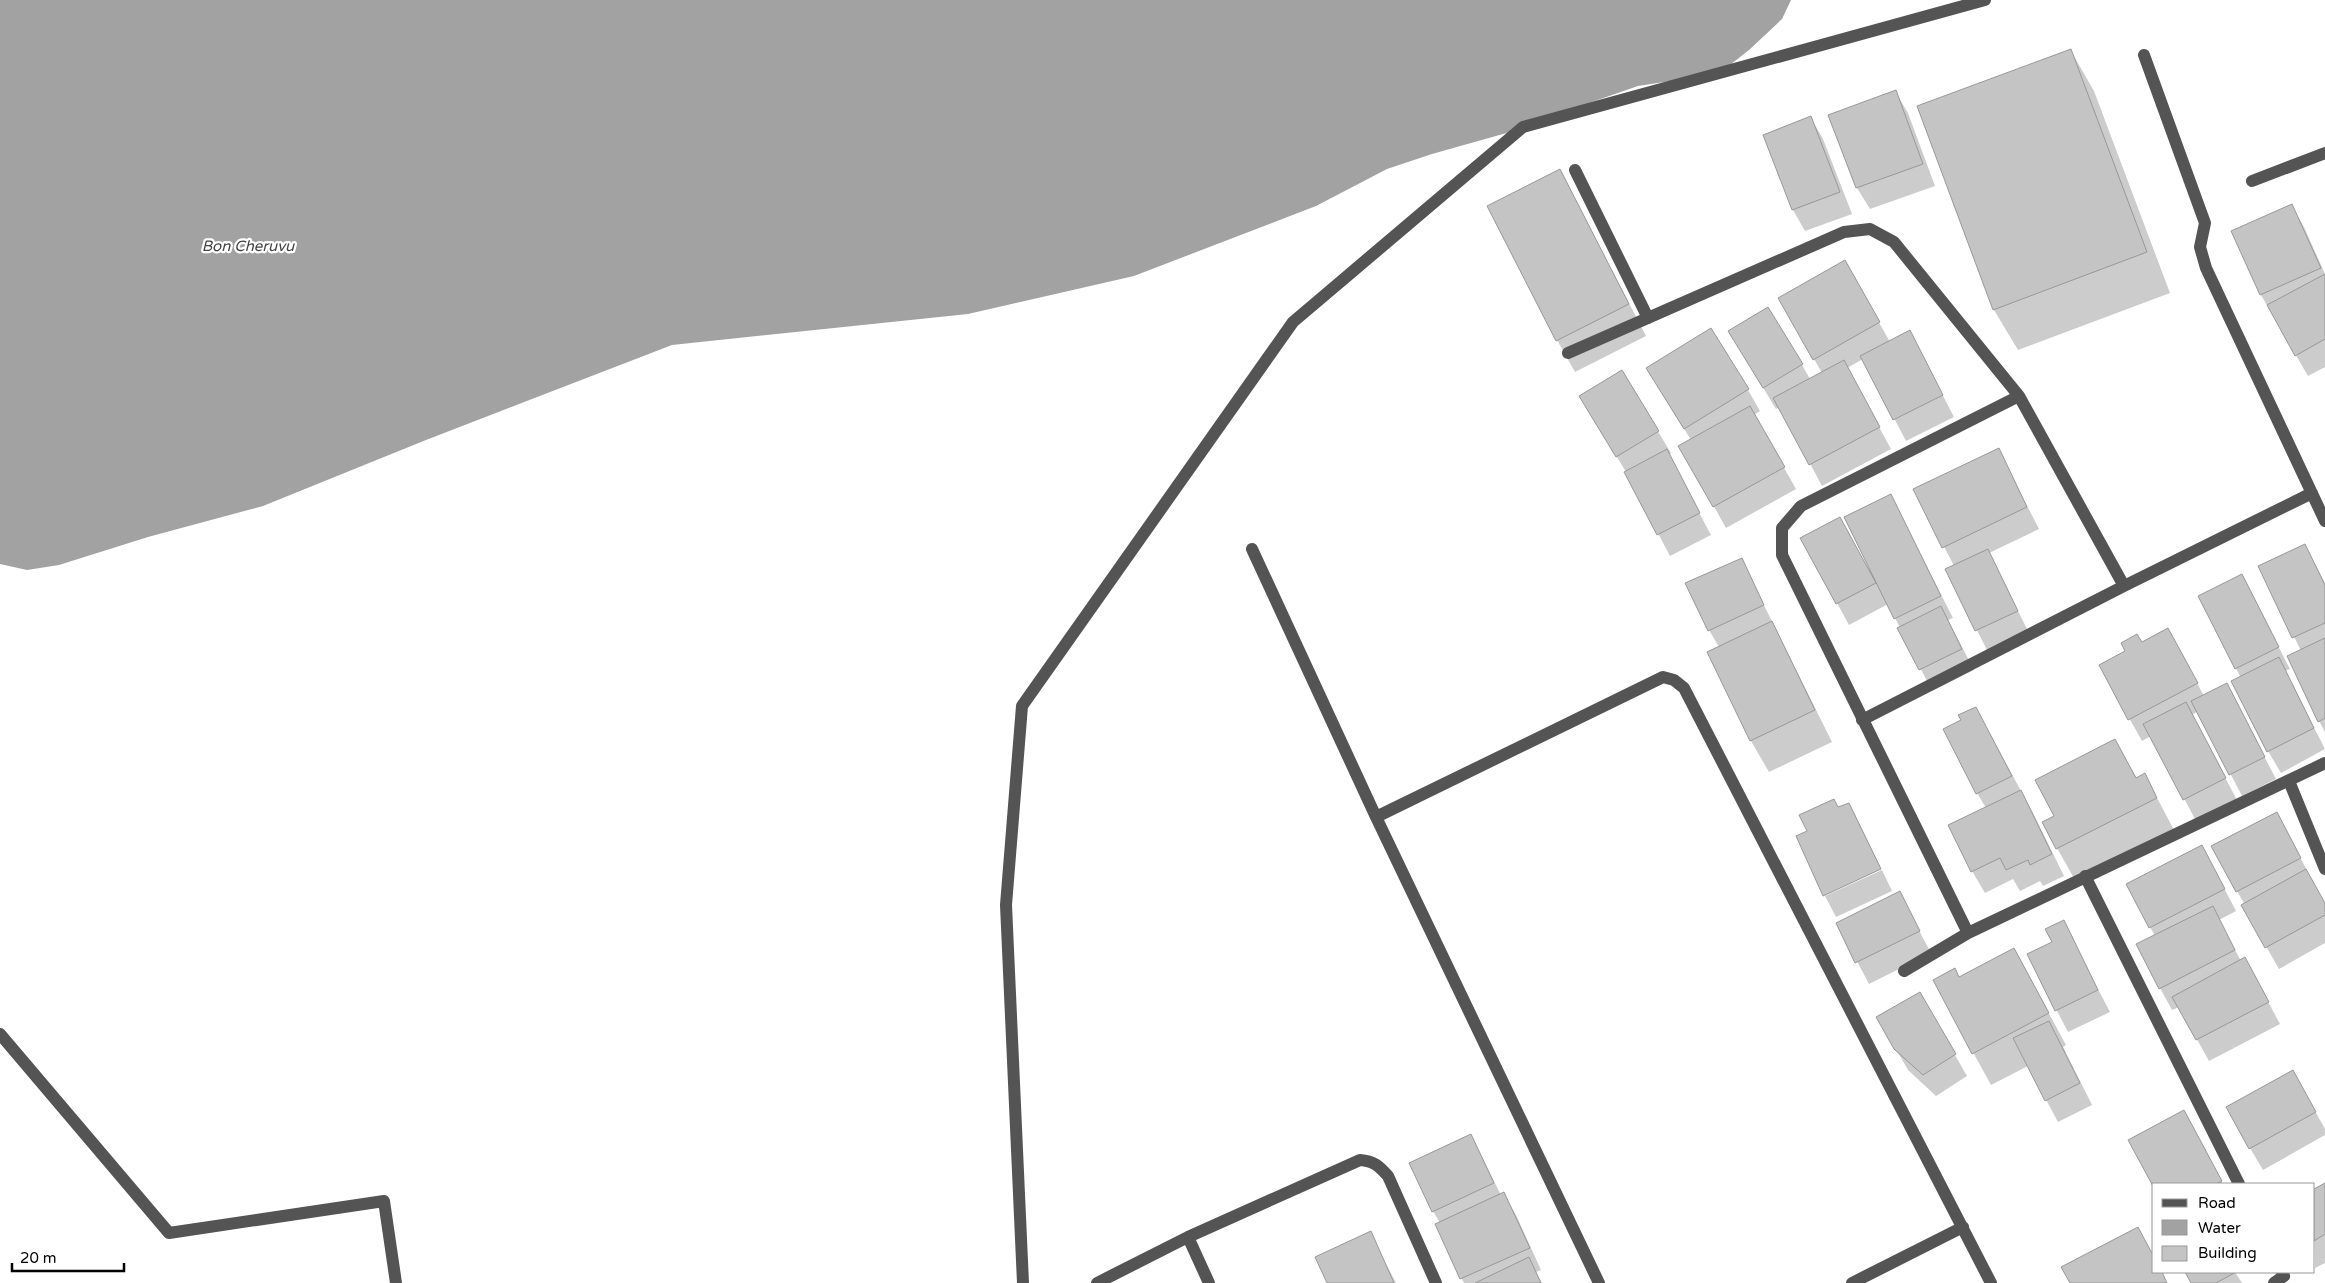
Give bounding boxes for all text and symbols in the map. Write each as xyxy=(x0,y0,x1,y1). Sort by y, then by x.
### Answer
water label: Bon Cheruvu xyxy=(202,237,295,255)
legend xyxy=(2152,1183,2315,1273)
text: Road xyxy=(2198,1194,2236,1212)
text: Water xyxy=(2198,1219,2241,1237)
scale bar xyxy=(12,1240,125,1272)
text: Building xyxy=(2198,1244,2257,1262)
text: 20 m xyxy=(20,1249,57,1267)

